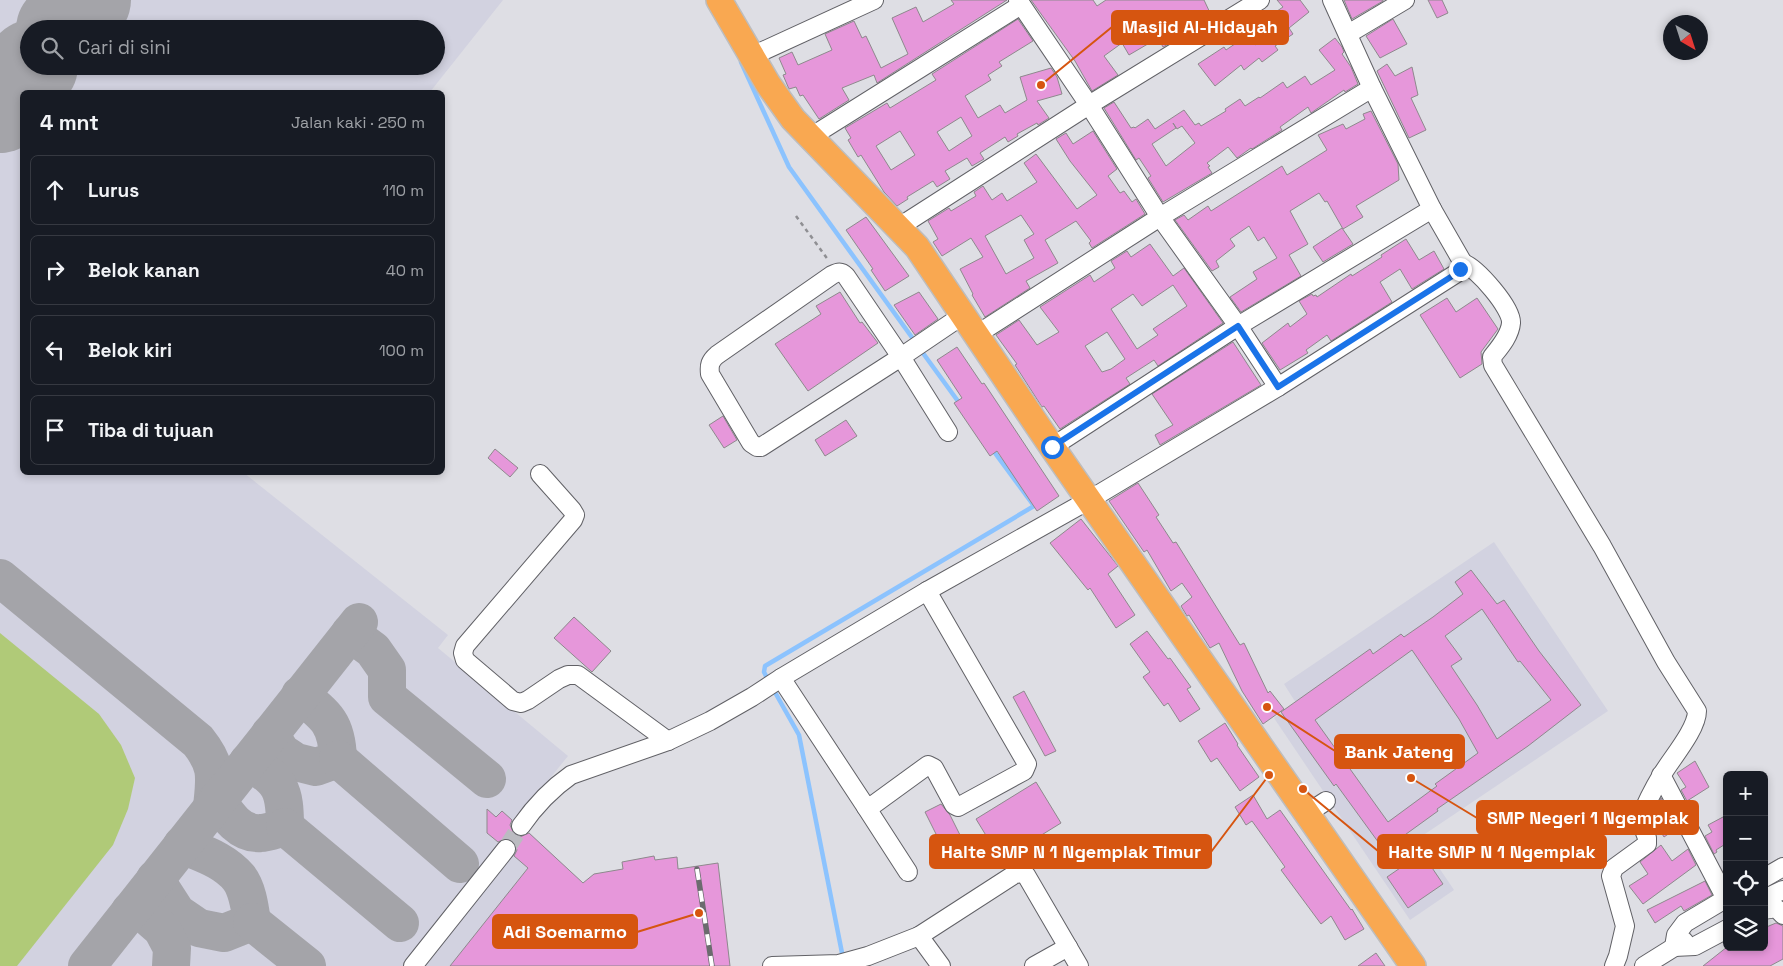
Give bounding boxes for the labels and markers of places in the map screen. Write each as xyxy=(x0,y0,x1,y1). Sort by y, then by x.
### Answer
callout: Masjid Al-Hidayah xyxy=(1112,11,1288,44)
callout: Bank Jateng xyxy=(1335,735,1464,768)
callout: SMP Negeri 1 Ngemplak xyxy=(1477,801,1698,834)
callout: Halte SMP N 1 Ngemplak Timur xyxy=(930,835,1211,868)
callout: Halte SMP N 1 Ngemplak xyxy=(1378,835,1606,868)
callout: Adi Soemarmo xyxy=(493,915,637,948)

